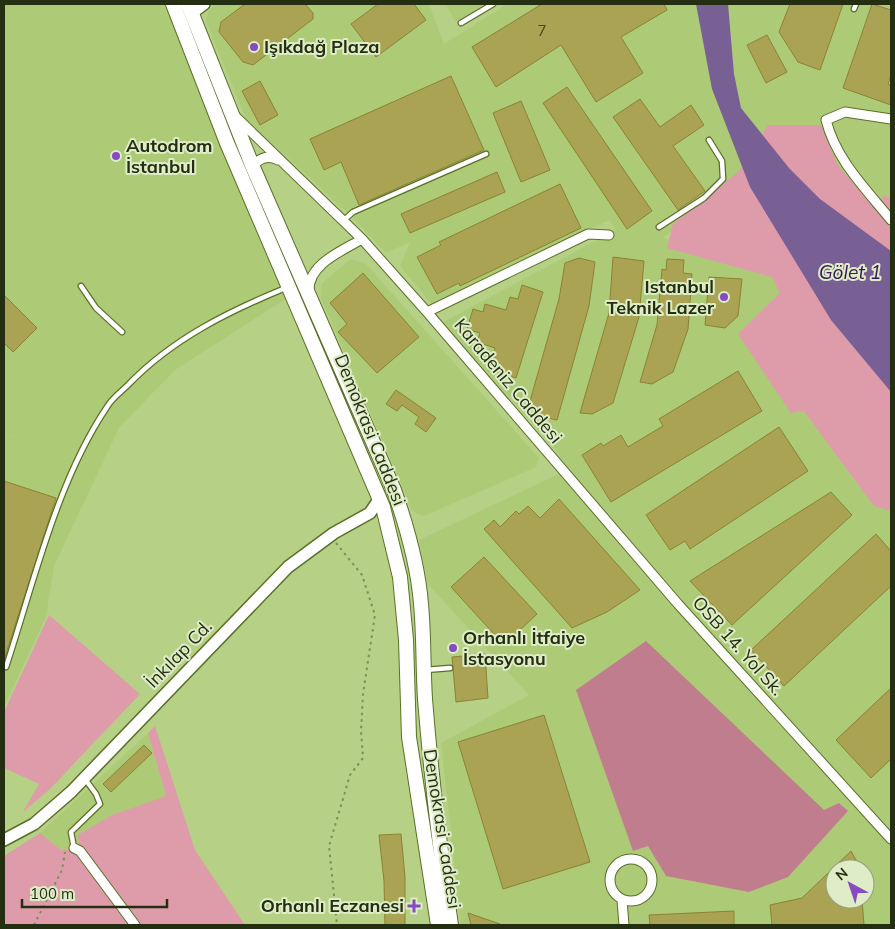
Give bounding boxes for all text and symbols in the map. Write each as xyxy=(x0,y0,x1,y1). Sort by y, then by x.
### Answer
house number: 7 xyxy=(537,21,547,40)
place label: Işıkdağ Plaza xyxy=(264,35,379,58)
marker: Işıkdağ Plaza xyxy=(248,41,260,53)
place label: Autodrom İstanbul xyxy=(126,134,213,178)
marker: Autodrom İstanbul xyxy=(110,150,122,162)
water label: Gölet 1 xyxy=(819,260,881,284)
place label: Istanbul Teknik Lazer xyxy=(607,275,715,319)
marker: Istanbul Teknik Lazer xyxy=(718,291,730,303)
street label: Karadeniz Caddesi xyxy=(449,313,567,448)
street label: Demokrasi Caddesi xyxy=(330,351,411,509)
street label: OSB 14. Yol Sk. xyxy=(688,591,789,700)
street label: İnkılap Cd. xyxy=(141,615,217,693)
place label: Orhanlı İtfaiye İstasyonu xyxy=(463,626,585,670)
marker: Orhanlı İtfaiye İstasyonu xyxy=(447,642,459,654)
street label: Demokrasi Caddesi xyxy=(419,748,466,910)
north arrow xyxy=(825,859,875,909)
text: N xyxy=(832,864,851,884)
scale bar xyxy=(22,876,168,908)
text: 100 m xyxy=(30,884,74,903)
place label: Orhanlı Eczanesi xyxy=(261,894,404,917)
marker: Orhanlı Eczanesi xyxy=(408,900,420,912)

